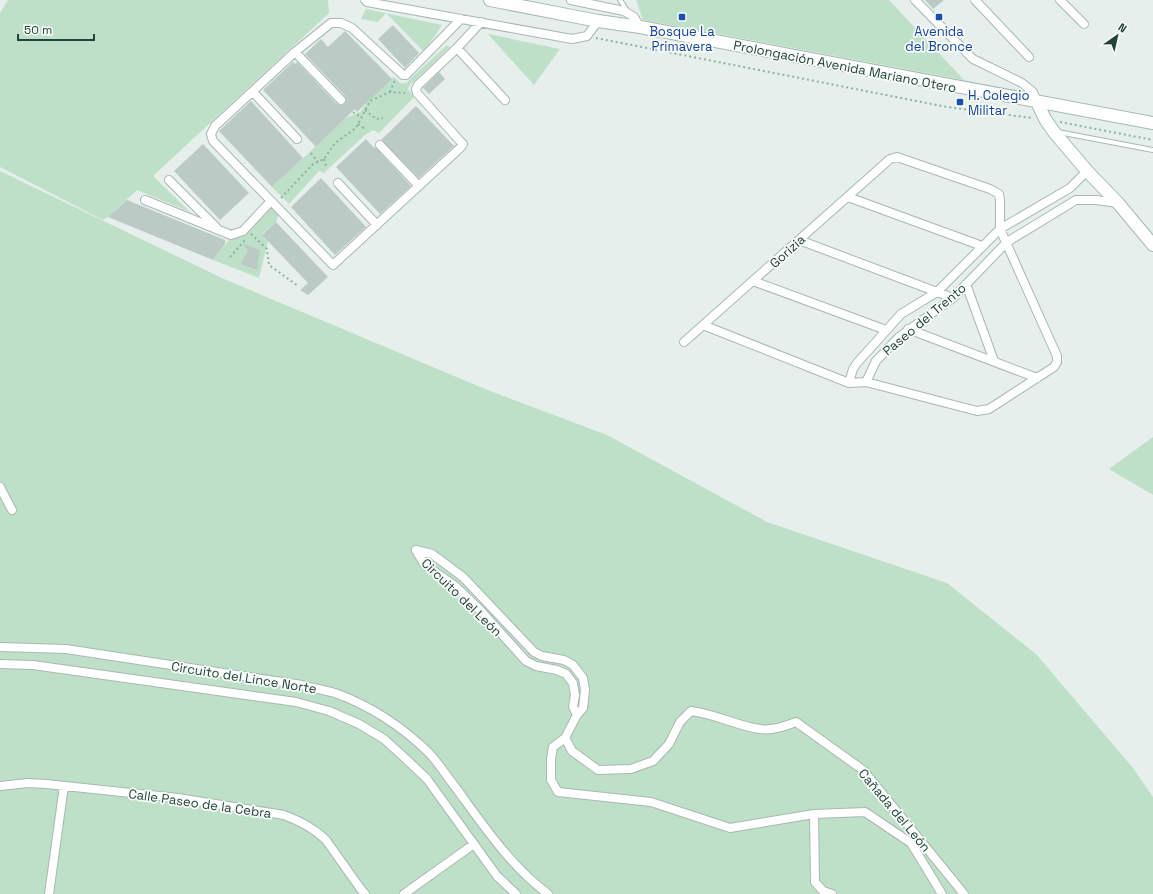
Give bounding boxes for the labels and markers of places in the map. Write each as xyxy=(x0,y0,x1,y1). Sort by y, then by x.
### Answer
marker: Bosque La Primavera xyxy=(677,12,687,22)
marker: Avenida del Bronce xyxy=(934,12,944,22)
place label: Bosque La Primavera xyxy=(649,23,715,55)
place label: Avenida del Bronce xyxy=(905,23,973,55)
place label: H. Colegio Militar xyxy=(968,87,1030,119)
marker: H. Colegio Militar xyxy=(955,97,965,107)

